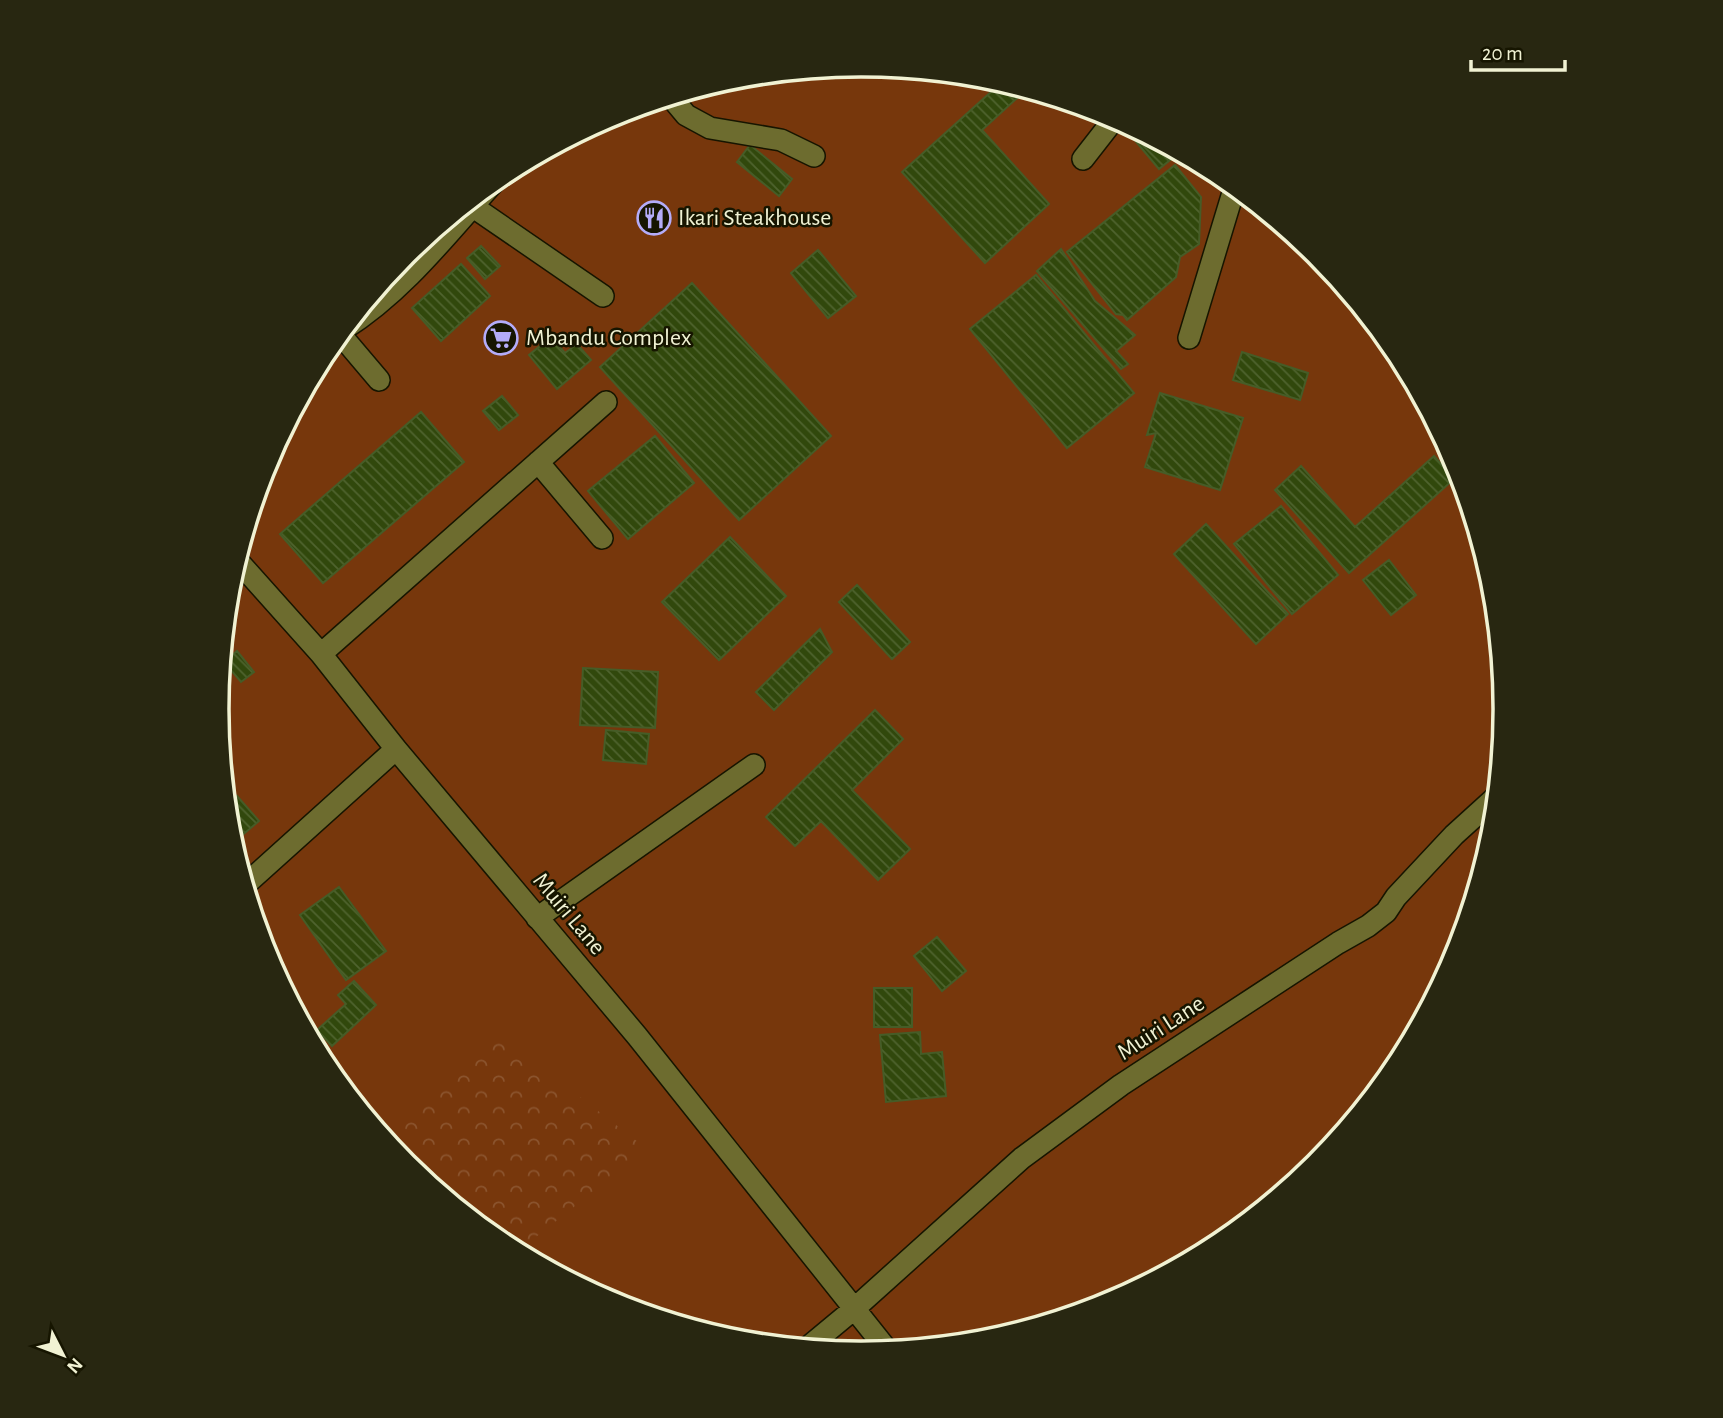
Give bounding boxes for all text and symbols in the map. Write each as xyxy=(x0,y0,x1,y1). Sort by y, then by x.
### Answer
scale bar xyxy=(1471,28,1566,72)
text: 20 m xyxy=(1482,43,1523,64)
restaurant icon: Ikari Steakhouse xyxy=(635,199,673,237)
place label: Ikari Steakhouse xyxy=(678,206,831,230)
supermarket icon: Mbandu Complex xyxy=(482,319,520,357)
place label: Mbandu Complex xyxy=(526,326,692,350)
street label: Muiri Lane xyxy=(528,869,610,959)
street label: Muiri Lane xyxy=(1113,991,1209,1065)
north arrow xyxy=(28,1320,98,1390)
text: N xyxy=(63,1354,86,1377)

